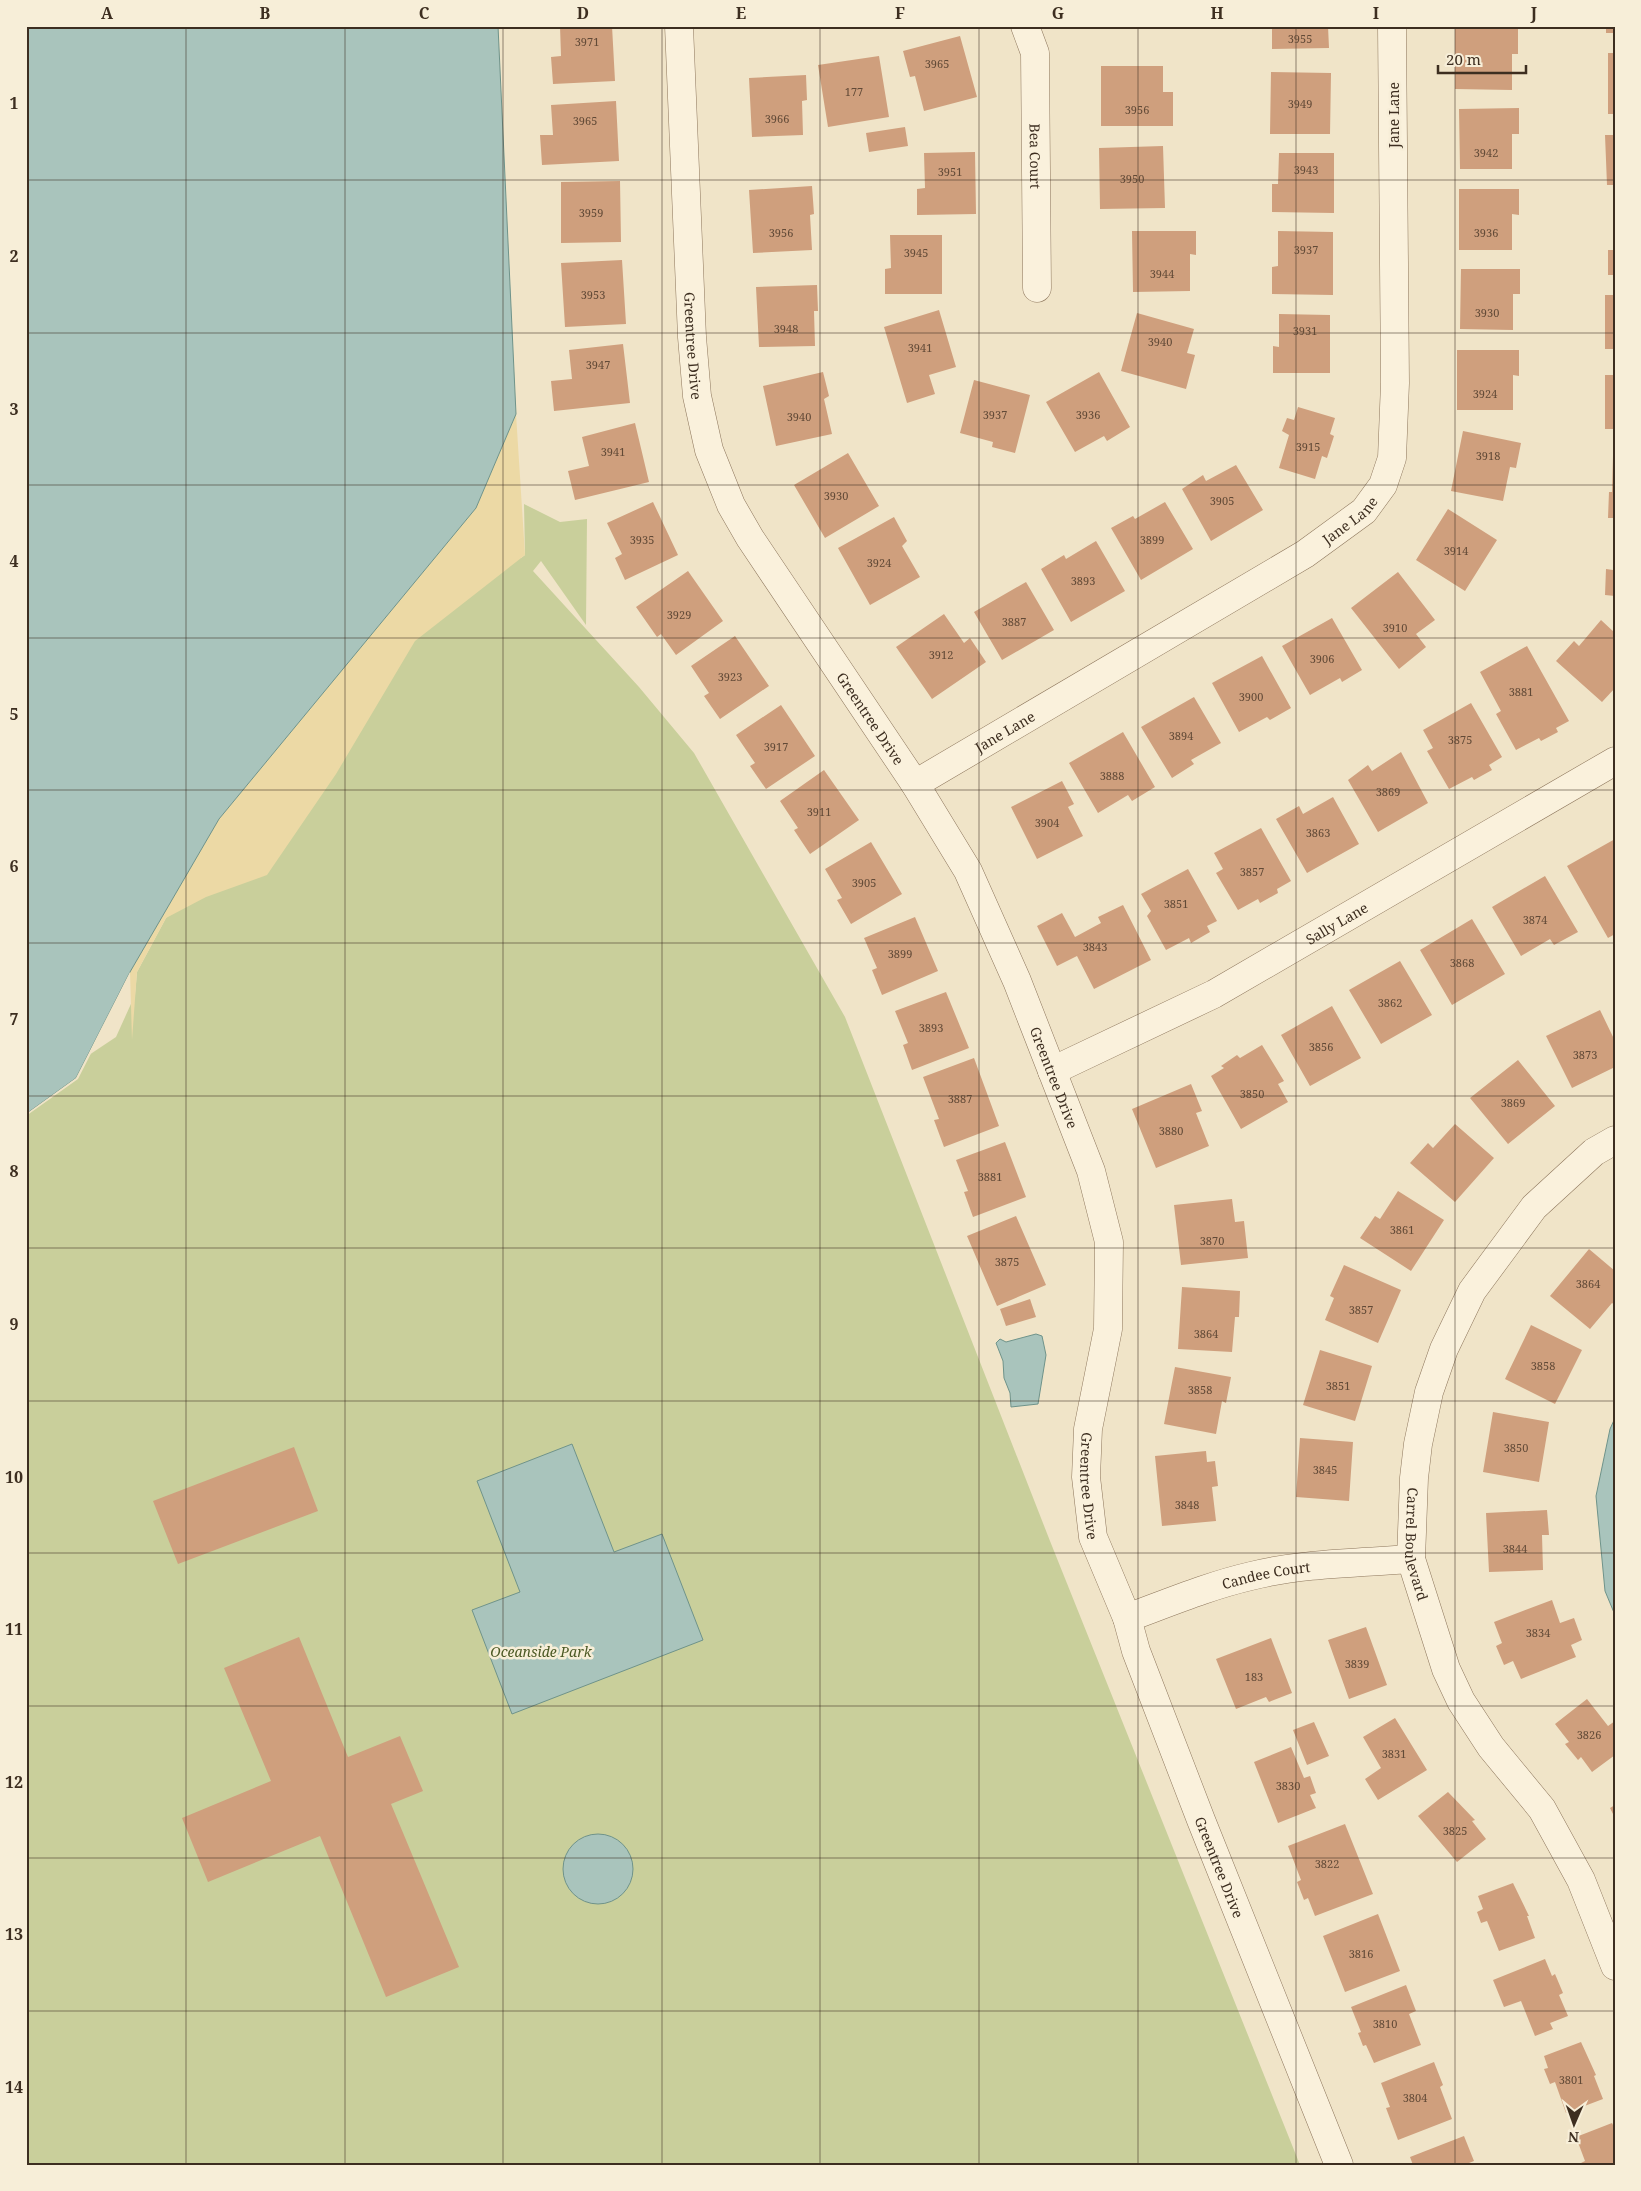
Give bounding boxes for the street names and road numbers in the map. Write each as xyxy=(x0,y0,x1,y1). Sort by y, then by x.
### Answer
street label: Jane Lane xyxy=(1384,82,1403,149)
street label: Bea Court xyxy=(1026,123,1046,189)
street label: Greentree Drive xyxy=(681,292,707,400)
street label: Jane Lane xyxy=(1317,492,1381,549)
street label: Greentree Drive xyxy=(833,668,909,768)
street label: Jane Lane xyxy=(970,706,1038,757)
street label: Sally Lane xyxy=(1302,897,1371,948)
street label: Greentree Drive xyxy=(1026,1024,1083,1131)
street label: Greentree Drive xyxy=(1076,1432,1103,1541)
street label: Carrel Boulevard xyxy=(1402,1487,1433,1603)
street label: Candee Court xyxy=(1219,1557,1311,1593)
street label: Greentree Drive xyxy=(1191,1814,1249,1921)

